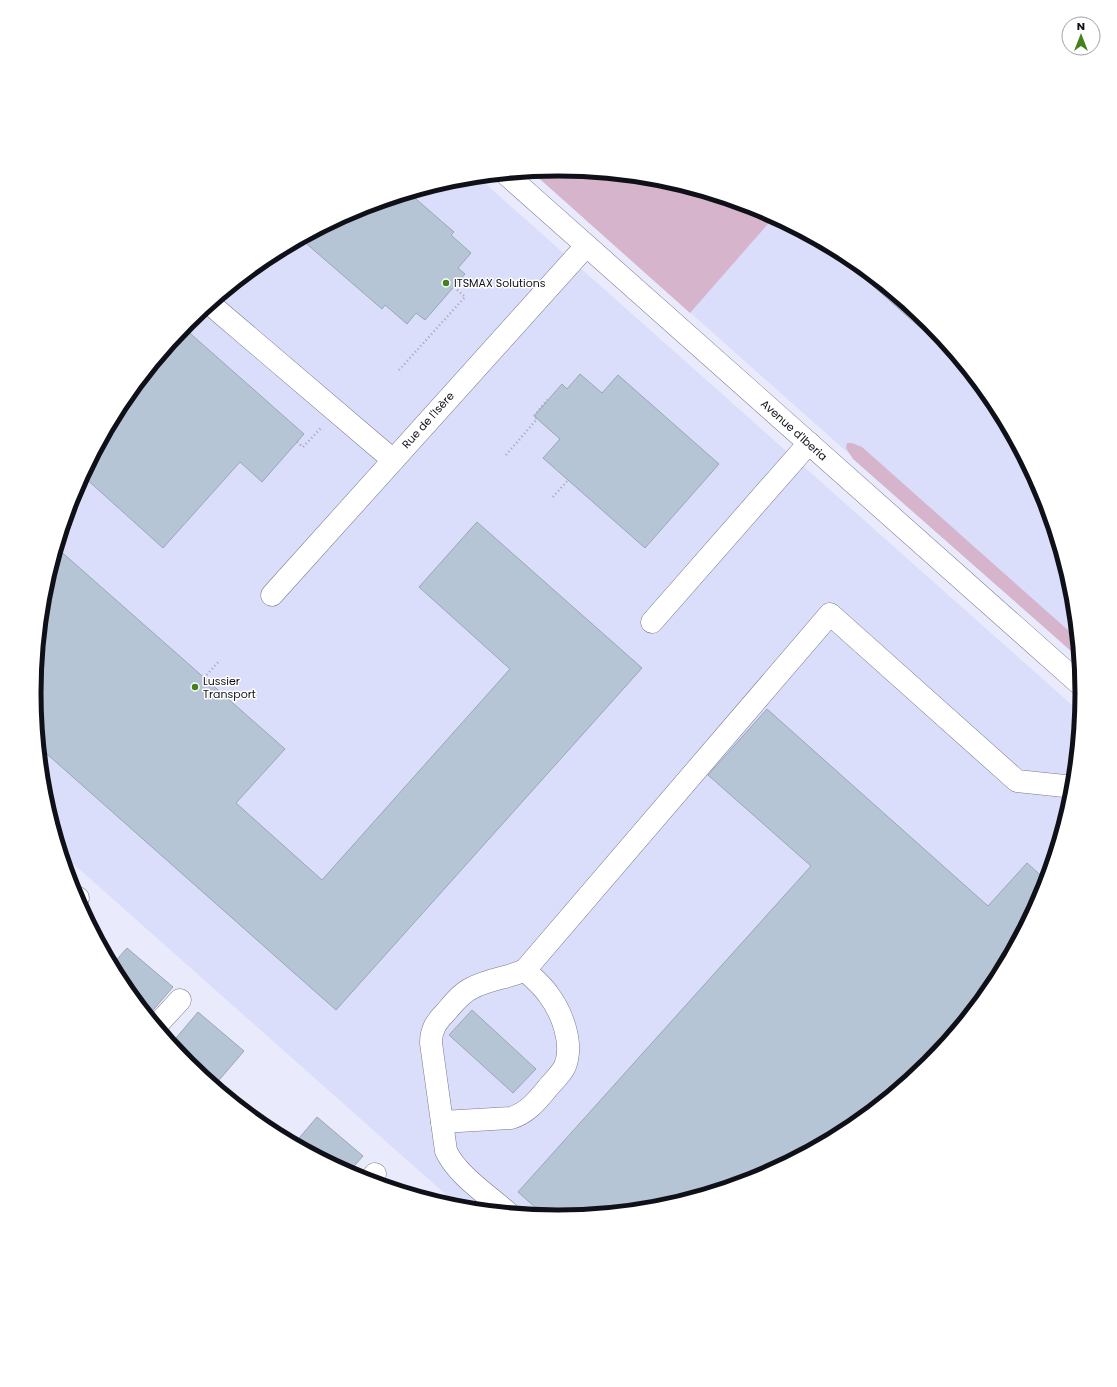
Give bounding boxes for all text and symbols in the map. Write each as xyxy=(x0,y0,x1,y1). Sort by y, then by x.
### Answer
north arrow xyxy=(1061,16,1101,56)
text: N xyxy=(1077,18,1085,34)
place label: ITSMAX Solutions xyxy=(454,275,546,291)
marker: ITSMAX Solutions xyxy=(441,278,451,288)
street label: Rue de l'Isère xyxy=(398,388,458,452)
street label: Avenue d'Iberia xyxy=(757,396,831,464)
place label: Lussier Transport xyxy=(203,673,256,702)
marker: Lussier Transport xyxy=(190,682,200,692)

